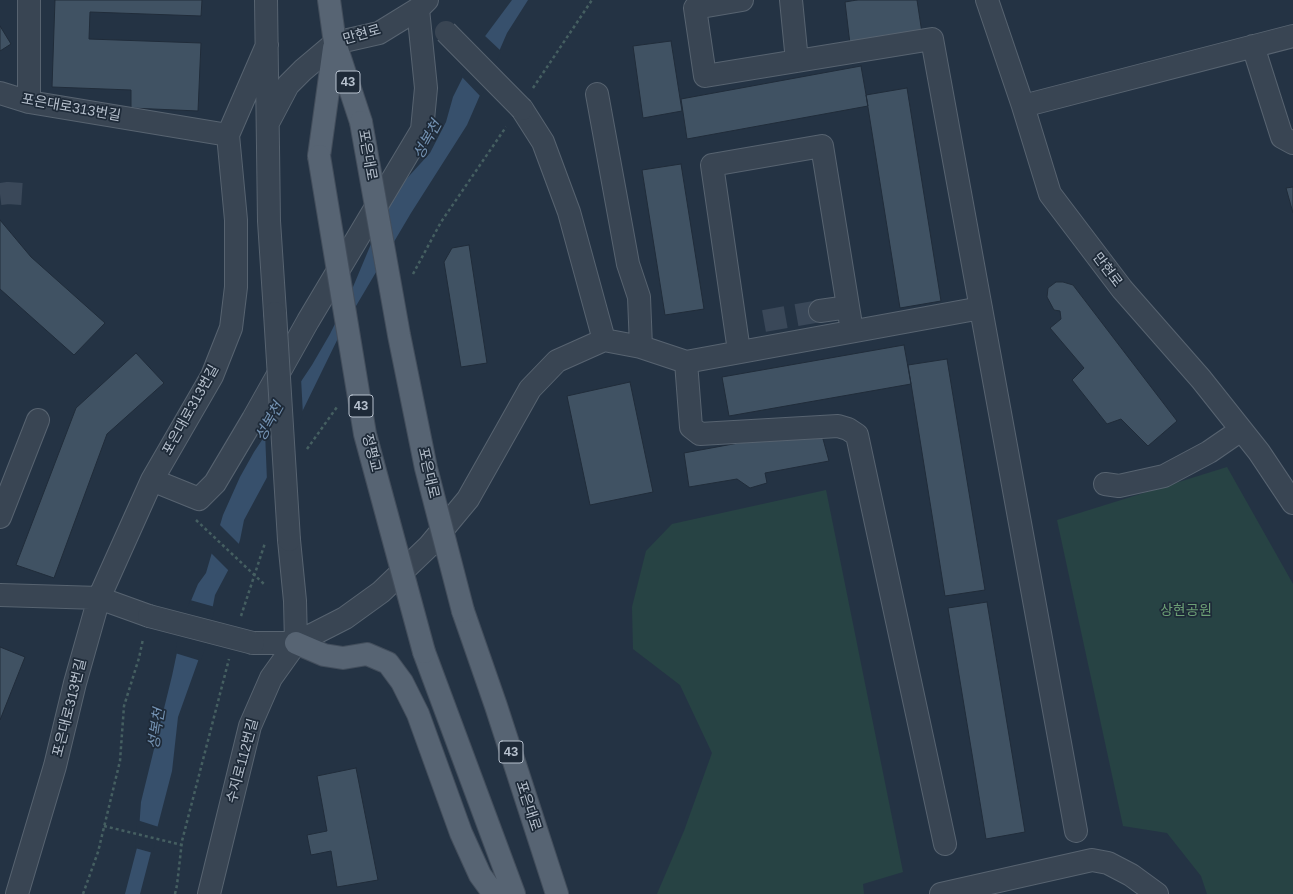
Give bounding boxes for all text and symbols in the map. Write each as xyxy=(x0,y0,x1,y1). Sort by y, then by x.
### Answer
street label: 만현로 xyxy=(341,22,383,48)
road number: 43 xyxy=(336,71,360,93)
street label: 포은대로313번길 xyxy=(20,91,122,125)
water label: 성복천 xyxy=(410,118,446,162)
street label: 포은대로 xyxy=(354,128,380,182)
street label: 만현로 xyxy=(1089,250,1125,290)
street label: 포은대로313번길 xyxy=(159,362,223,458)
road number: 43 xyxy=(349,395,373,417)
water label: 성복천 xyxy=(252,400,288,444)
street label: 정평교 xyxy=(358,432,384,474)
street label: 포은대로 xyxy=(414,446,442,500)
park label: 상현공원 xyxy=(1160,603,1212,619)
street label: 포은대로313번길 xyxy=(50,657,90,759)
water label: 성복천 xyxy=(145,707,169,751)
street label: 수지로112번길 xyxy=(224,717,262,805)
road number: 43 xyxy=(499,741,523,763)
street label: 포은대로 xyxy=(512,779,544,833)

